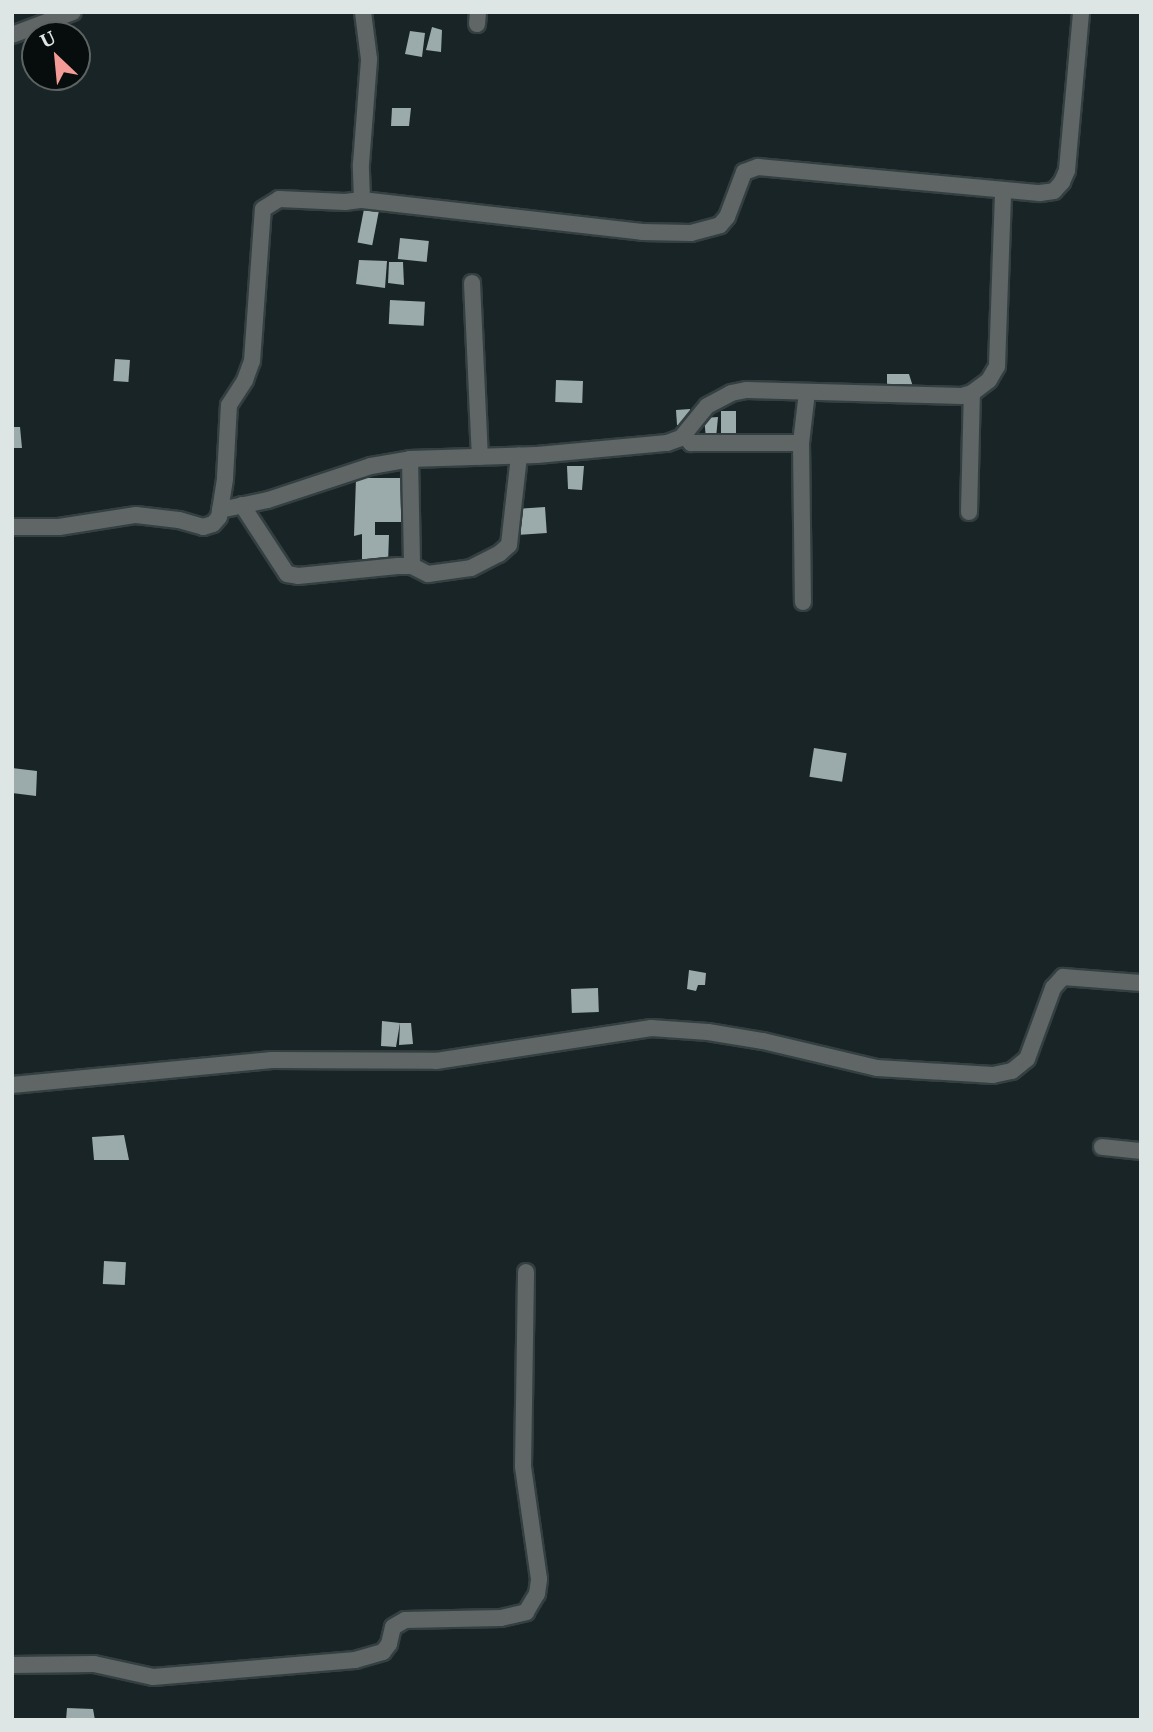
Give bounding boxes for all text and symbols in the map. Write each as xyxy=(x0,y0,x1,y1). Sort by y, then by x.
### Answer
north arrow xyxy=(21,21,91,91)
text: U xyxy=(36,25,60,53)

